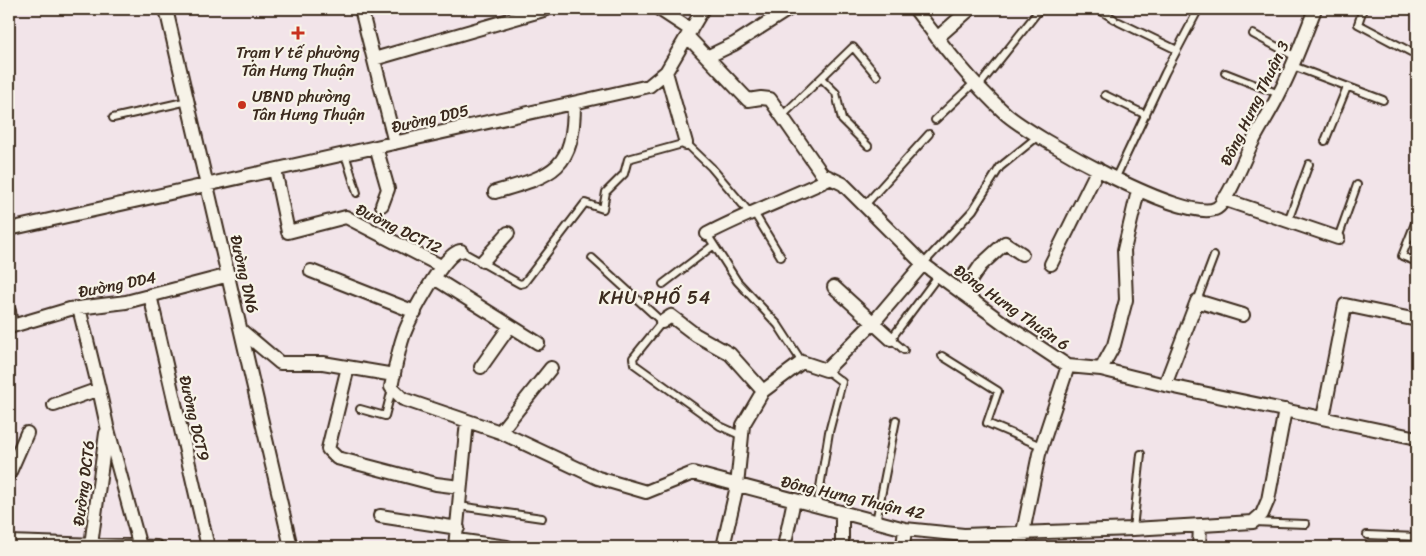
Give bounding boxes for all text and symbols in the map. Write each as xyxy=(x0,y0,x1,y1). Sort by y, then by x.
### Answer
marker: Trạm Y tế phường Tân Hưng Thuận xyxy=(291,26,305,40)
street label: Đông Hưng Thuận 3 xyxy=(1212,35,1297,171)
place label: Trạm Y tế phường Tân Hưng Thuận xyxy=(236,38,360,85)
place label: UBND phường Tân Hưng Thuận xyxy=(252,82,365,129)
street label: Đường DD5 xyxy=(388,95,472,141)
marker: UBND phường Tân Hưng Thuận xyxy=(236,99,248,111)
street label: Đường DCT12 xyxy=(350,195,447,262)
street label: Đường DN6 xyxy=(221,232,268,316)
street label: Đông Hưng Thuận 6 xyxy=(947,256,1076,358)
street label: Đường DD4 xyxy=(76,263,159,306)
district label: KHU PHỐ 54 xyxy=(599,282,711,314)
street label: Đường DCT9 xyxy=(171,372,218,464)
street label: Đường DCT6 xyxy=(64,438,103,528)
street label: Đông Hưng Thuận 42 xyxy=(778,467,928,528)

